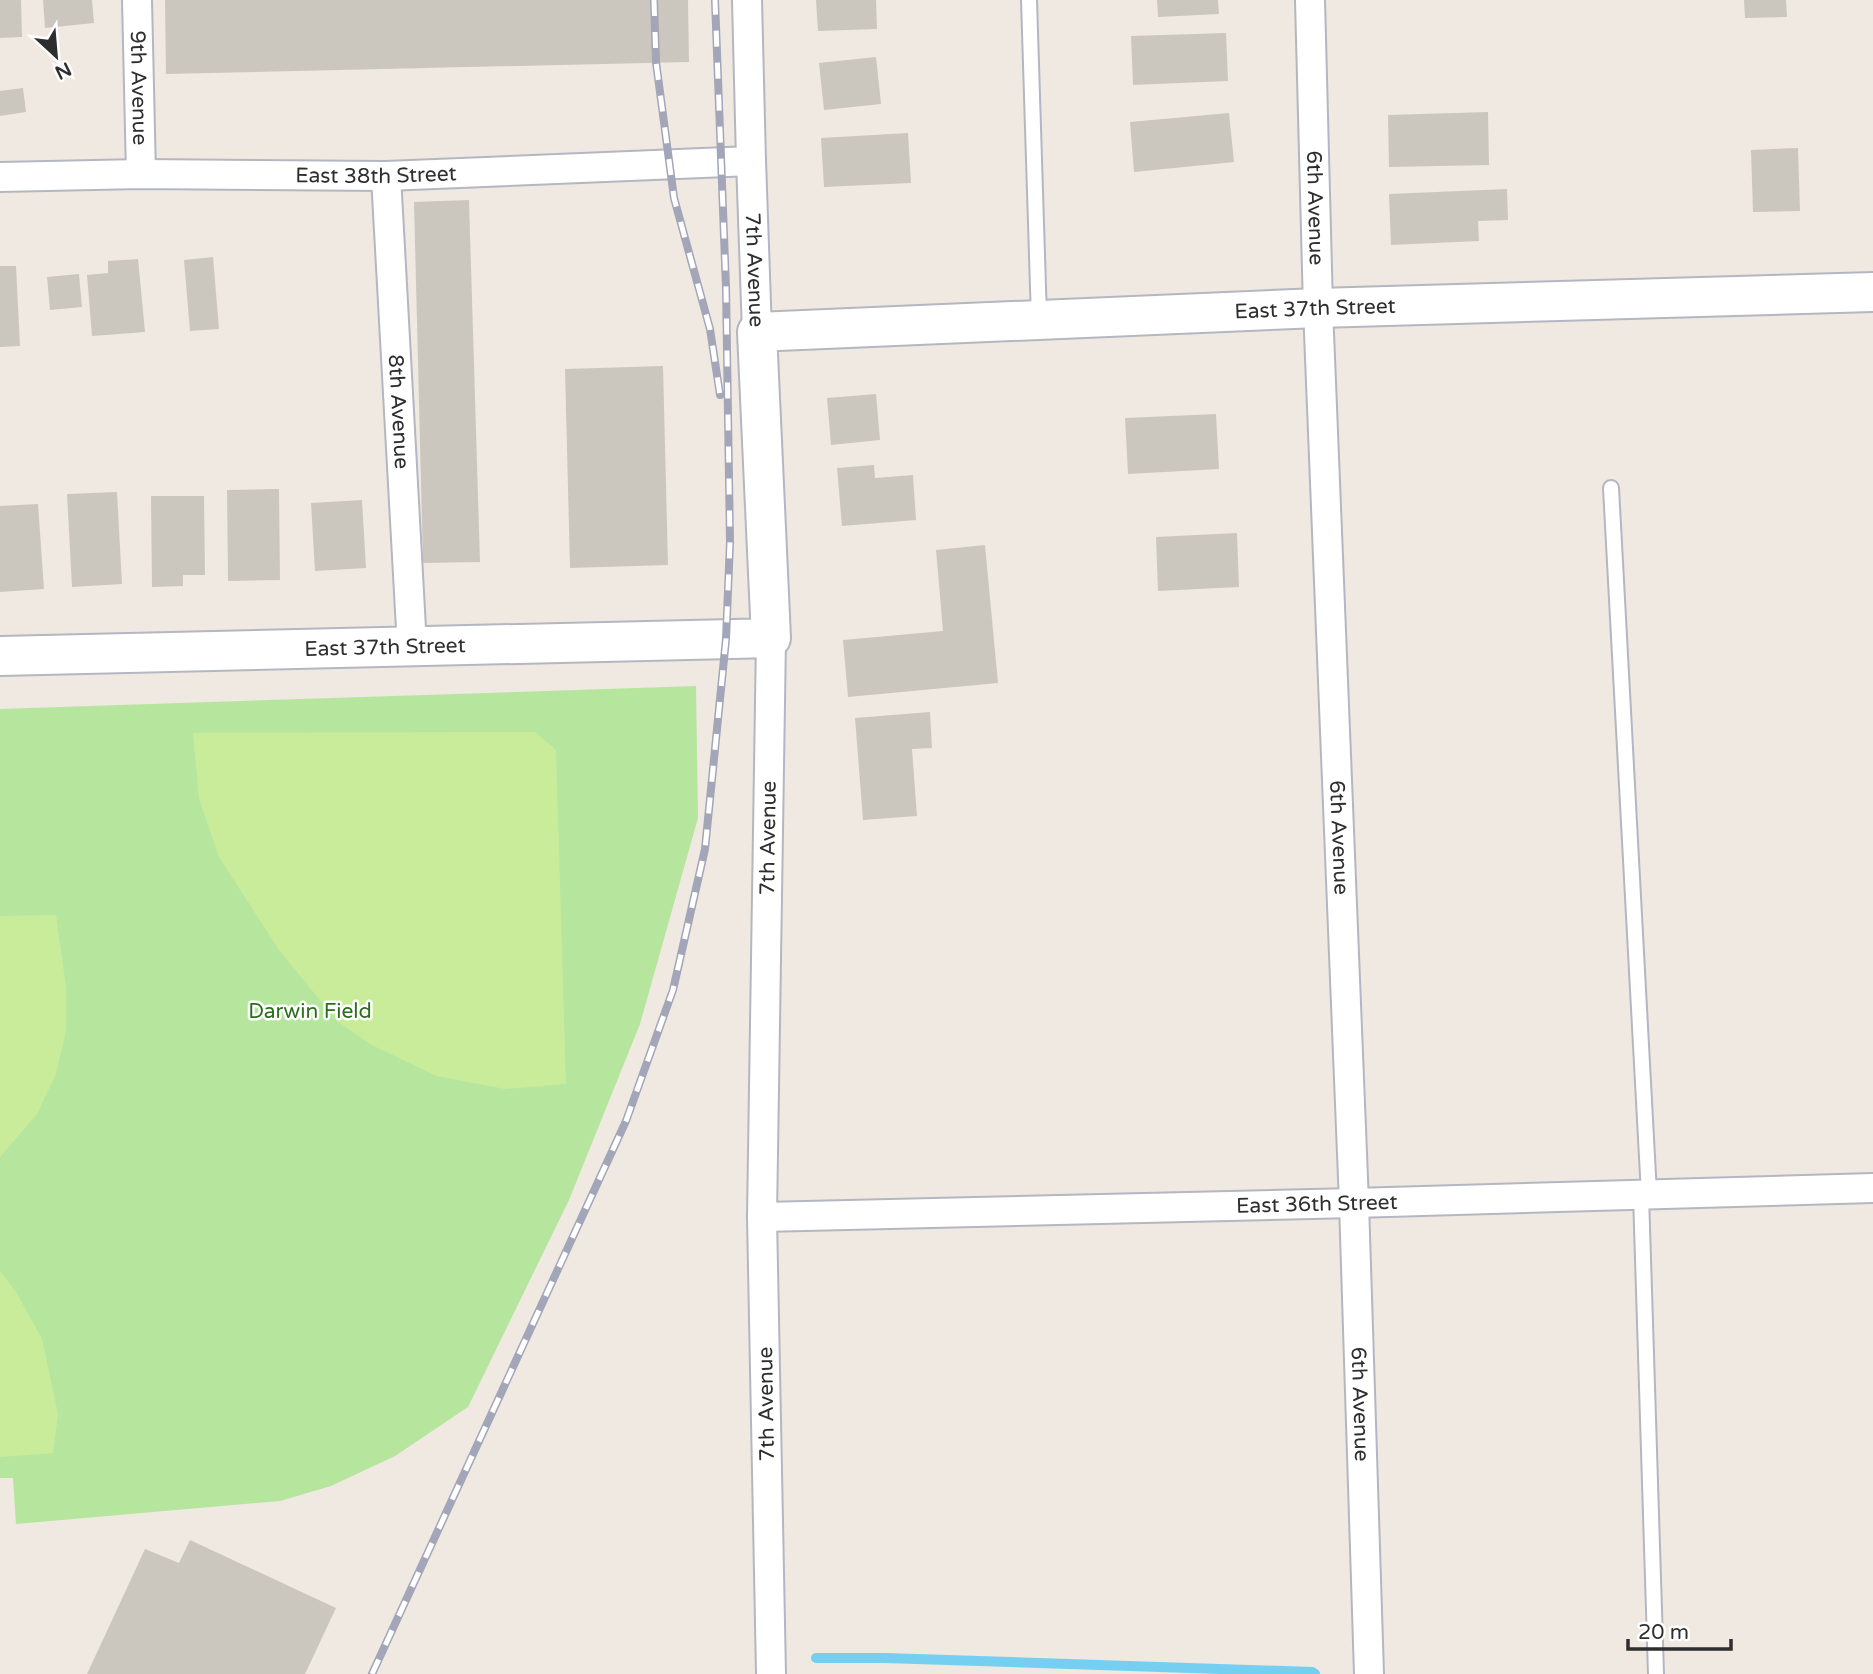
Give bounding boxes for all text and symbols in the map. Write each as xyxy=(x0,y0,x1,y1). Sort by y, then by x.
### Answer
north arrow xyxy=(21,21,91,91)
street label: 9th Avenue xyxy=(125,30,152,146)
text: N xyxy=(51,57,75,84)
street label: 6th Avenue xyxy=(1301,150,1329,266)
street label: East 38th Street xyxy=(295,161,457,189)
street label: 7th Avenue xyxy=(740,212,769,328)
street label: East 37th Street xyxy=(1234,294,1396,325)
street label: 8th Avenue xyxy=(383,354,414,470)
street label: East 37th Street xyxy=(304,633,466,662)
street label: 7th Avenue xyxy=(755,780,782,896)
street label: 6th Avenue xyxy=(1324,780,1354,895)
park label: Darwin Field xyxy=(248,999,372,1024)
street label: East 36th Street xyxy=(1236,1190,1398,1219)
street label: 7th Avenue xyxy=(753,1346,780,1462)
street label: 6th Avenue xyxy=(1346,1346,1374,1462)
scale bar xyxy=(1628,1608,1731,1652)
text: 20 m xyxy=(1638,1620,1689,1645)

